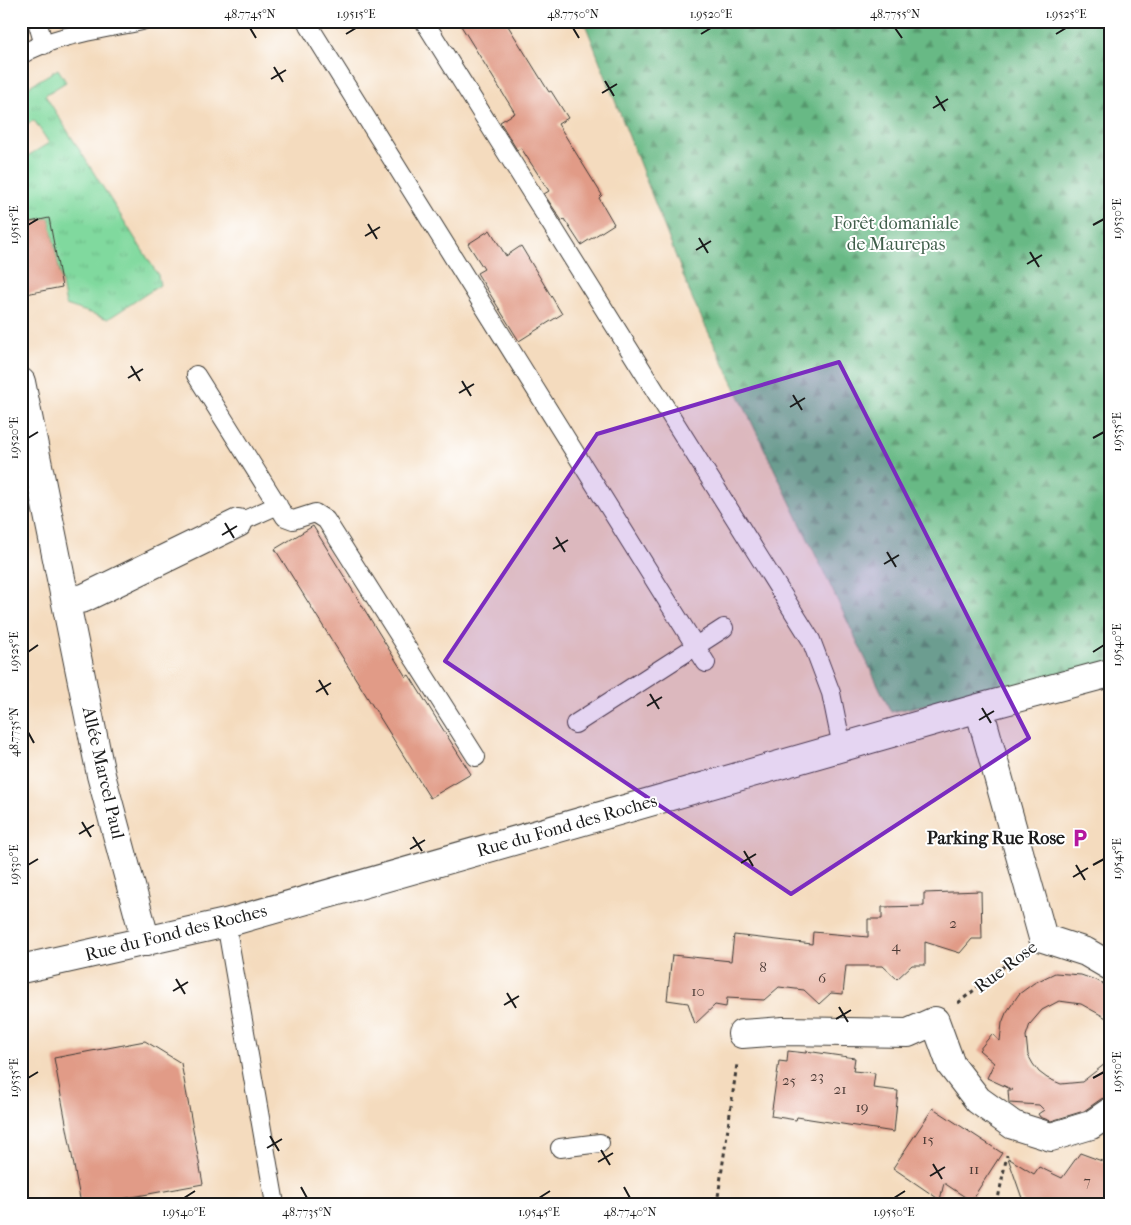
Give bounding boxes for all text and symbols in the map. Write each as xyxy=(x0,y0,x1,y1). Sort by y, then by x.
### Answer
text: 48.7745°N xyxy=(224,7,276,21)
text: 1.9515°E xyxy=(336,7,376,21)
text: 48.7750°N xyxy=(547,7,599,21)
text: 1.9520°E xyxy=(690,7,732,21)
text: 48.7755°N xyxy=(870,7,920,21)
text: 1.9525°E xyxy=(1046,7,1086,21)
text: 1.9530°E xyxy=(1110,198,1124,240)
text: 1.9515°E xyxy=(7,205,21,245)
park label: Forêt domaniale de Maurepas xyxy=(833,213,959,255)
text: 1.9535°E xyxy=(1110,412,1124,452)
text: 1.9520°E xyxy=(7,417,21,459)
text: 1.9540°E xyxy=(1110,623,1124,667)
text: 1.9525°E xyxy=(7,632,21,672)
street label: Allée Marcel Paul xyxy=(77,704,128,841)
text: 48.7735°N xyxy=(7,707,21,757)
street label: Rue du Fond des Roches xyxy=(474,790,660,862)
parking icon: Parking Rue Rose xyxy=(1069,827,1091,849)
place label: Parking Rue Rose xyxy=(927,828,1065,849)
text: 1.9545°E xyxy=(1110,838,1124,880)
text: 1.9530°E xyxy=(7,844,21,886)
street label: Rue du Fond des Roches xyxy=(83,900,269,966)
house number: 2 xyxy=(949,914,957,932)
house number: 4 xyxy=(892,937,902,955)
street label: Rue Rose xyxy=(970,937,1042,997)
house number: 8 xyxy=(759,958,767,976)
house number: 6 xyxy=(818,969,827,987)
house number: 10 xyxy=(691,982,705,1000)
text: 1.9550°E xyxy=(1110,1051,1124,1093)
text: 1.9535°E xyxy=(7,1058,21,1098)
house number: 23 xyxy=(810,1067,824,1085)
house number: 25 xyxy=(782,1071,796,1089)
house number: 21 xyxy=(833,1080,847,1098)
house number: 19 xyxy=(855,1098,869,1116)
house number: 15 xyxy=(922,1130,934,1148)
house number: 11 xyxy=(969,1160,979,1178)
house number: 7 xyxy=(1083,1172,1091,1190)
text: 1.9540°E xyxy=(162,1205,206,1219)
text: 48.7735°N xyxy=(282,1205,332,1219)
text: 1.9545°E xyxy=(518,1205,560,1219)
text: 48.7740°N xyxy=(603,1205,657,1219)
text: 1.9550°E xyxy=(873,1205,915,1219)

